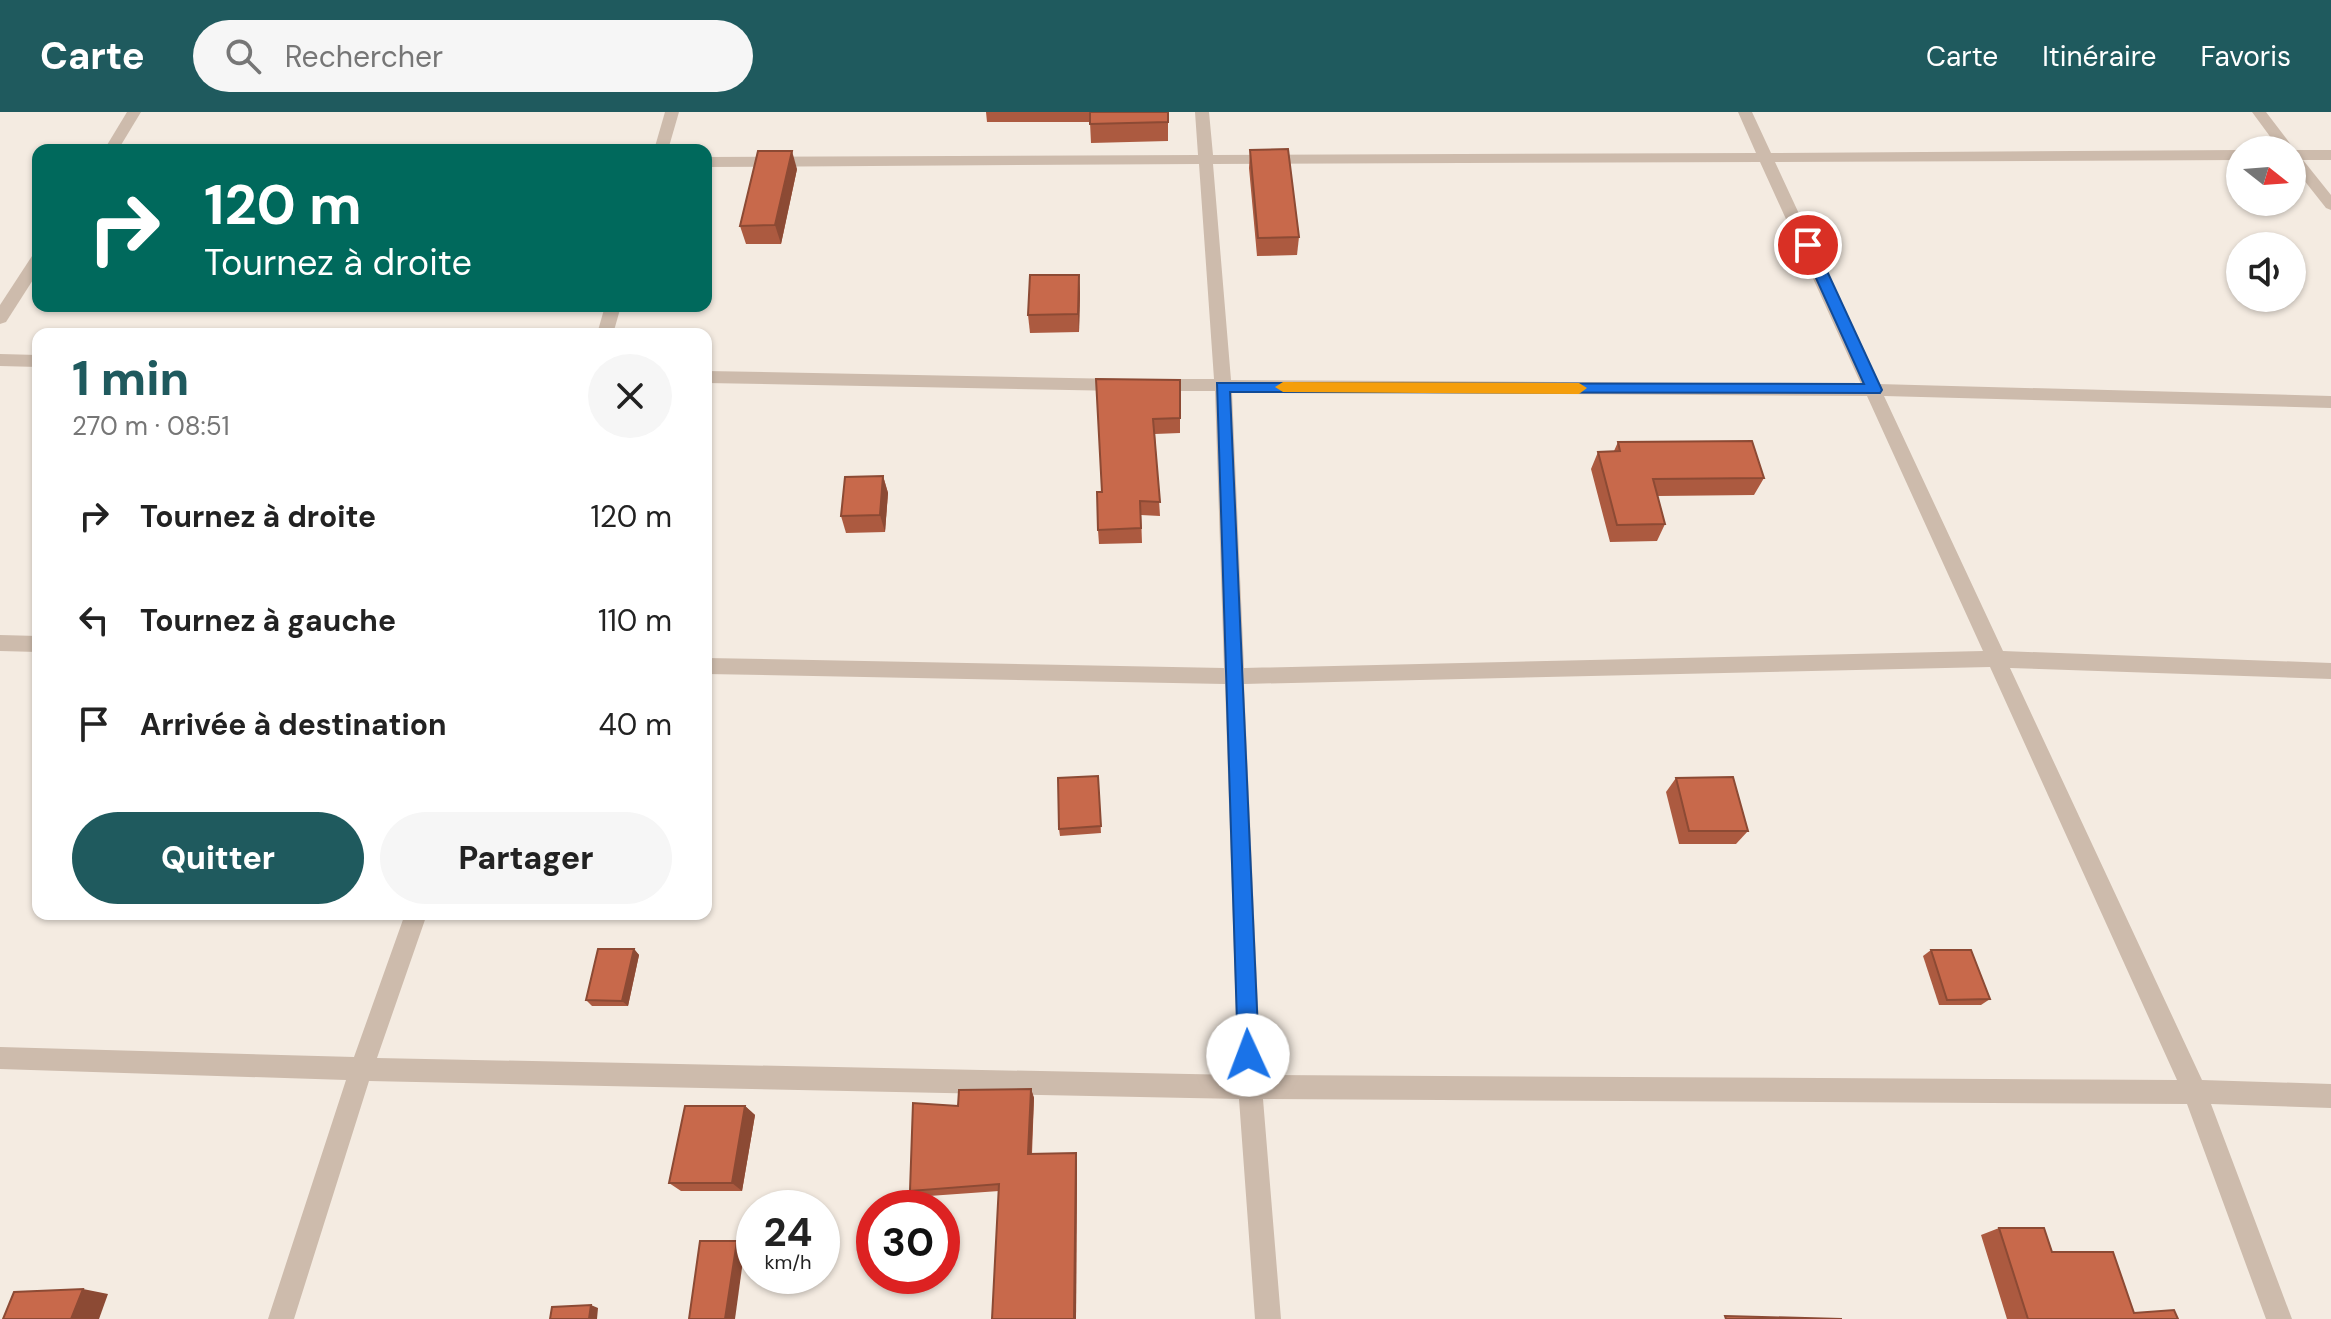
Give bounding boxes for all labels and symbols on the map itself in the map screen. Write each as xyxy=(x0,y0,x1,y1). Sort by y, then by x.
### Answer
north arrow xyxy=(2226,136,2306,216)
pin xyxy=(1774,211,1842,279)
position arrow xyxy=(1206,1013,1290,1097)
speed limit sign: 30 xyxy=(856,1190,960,1294)

